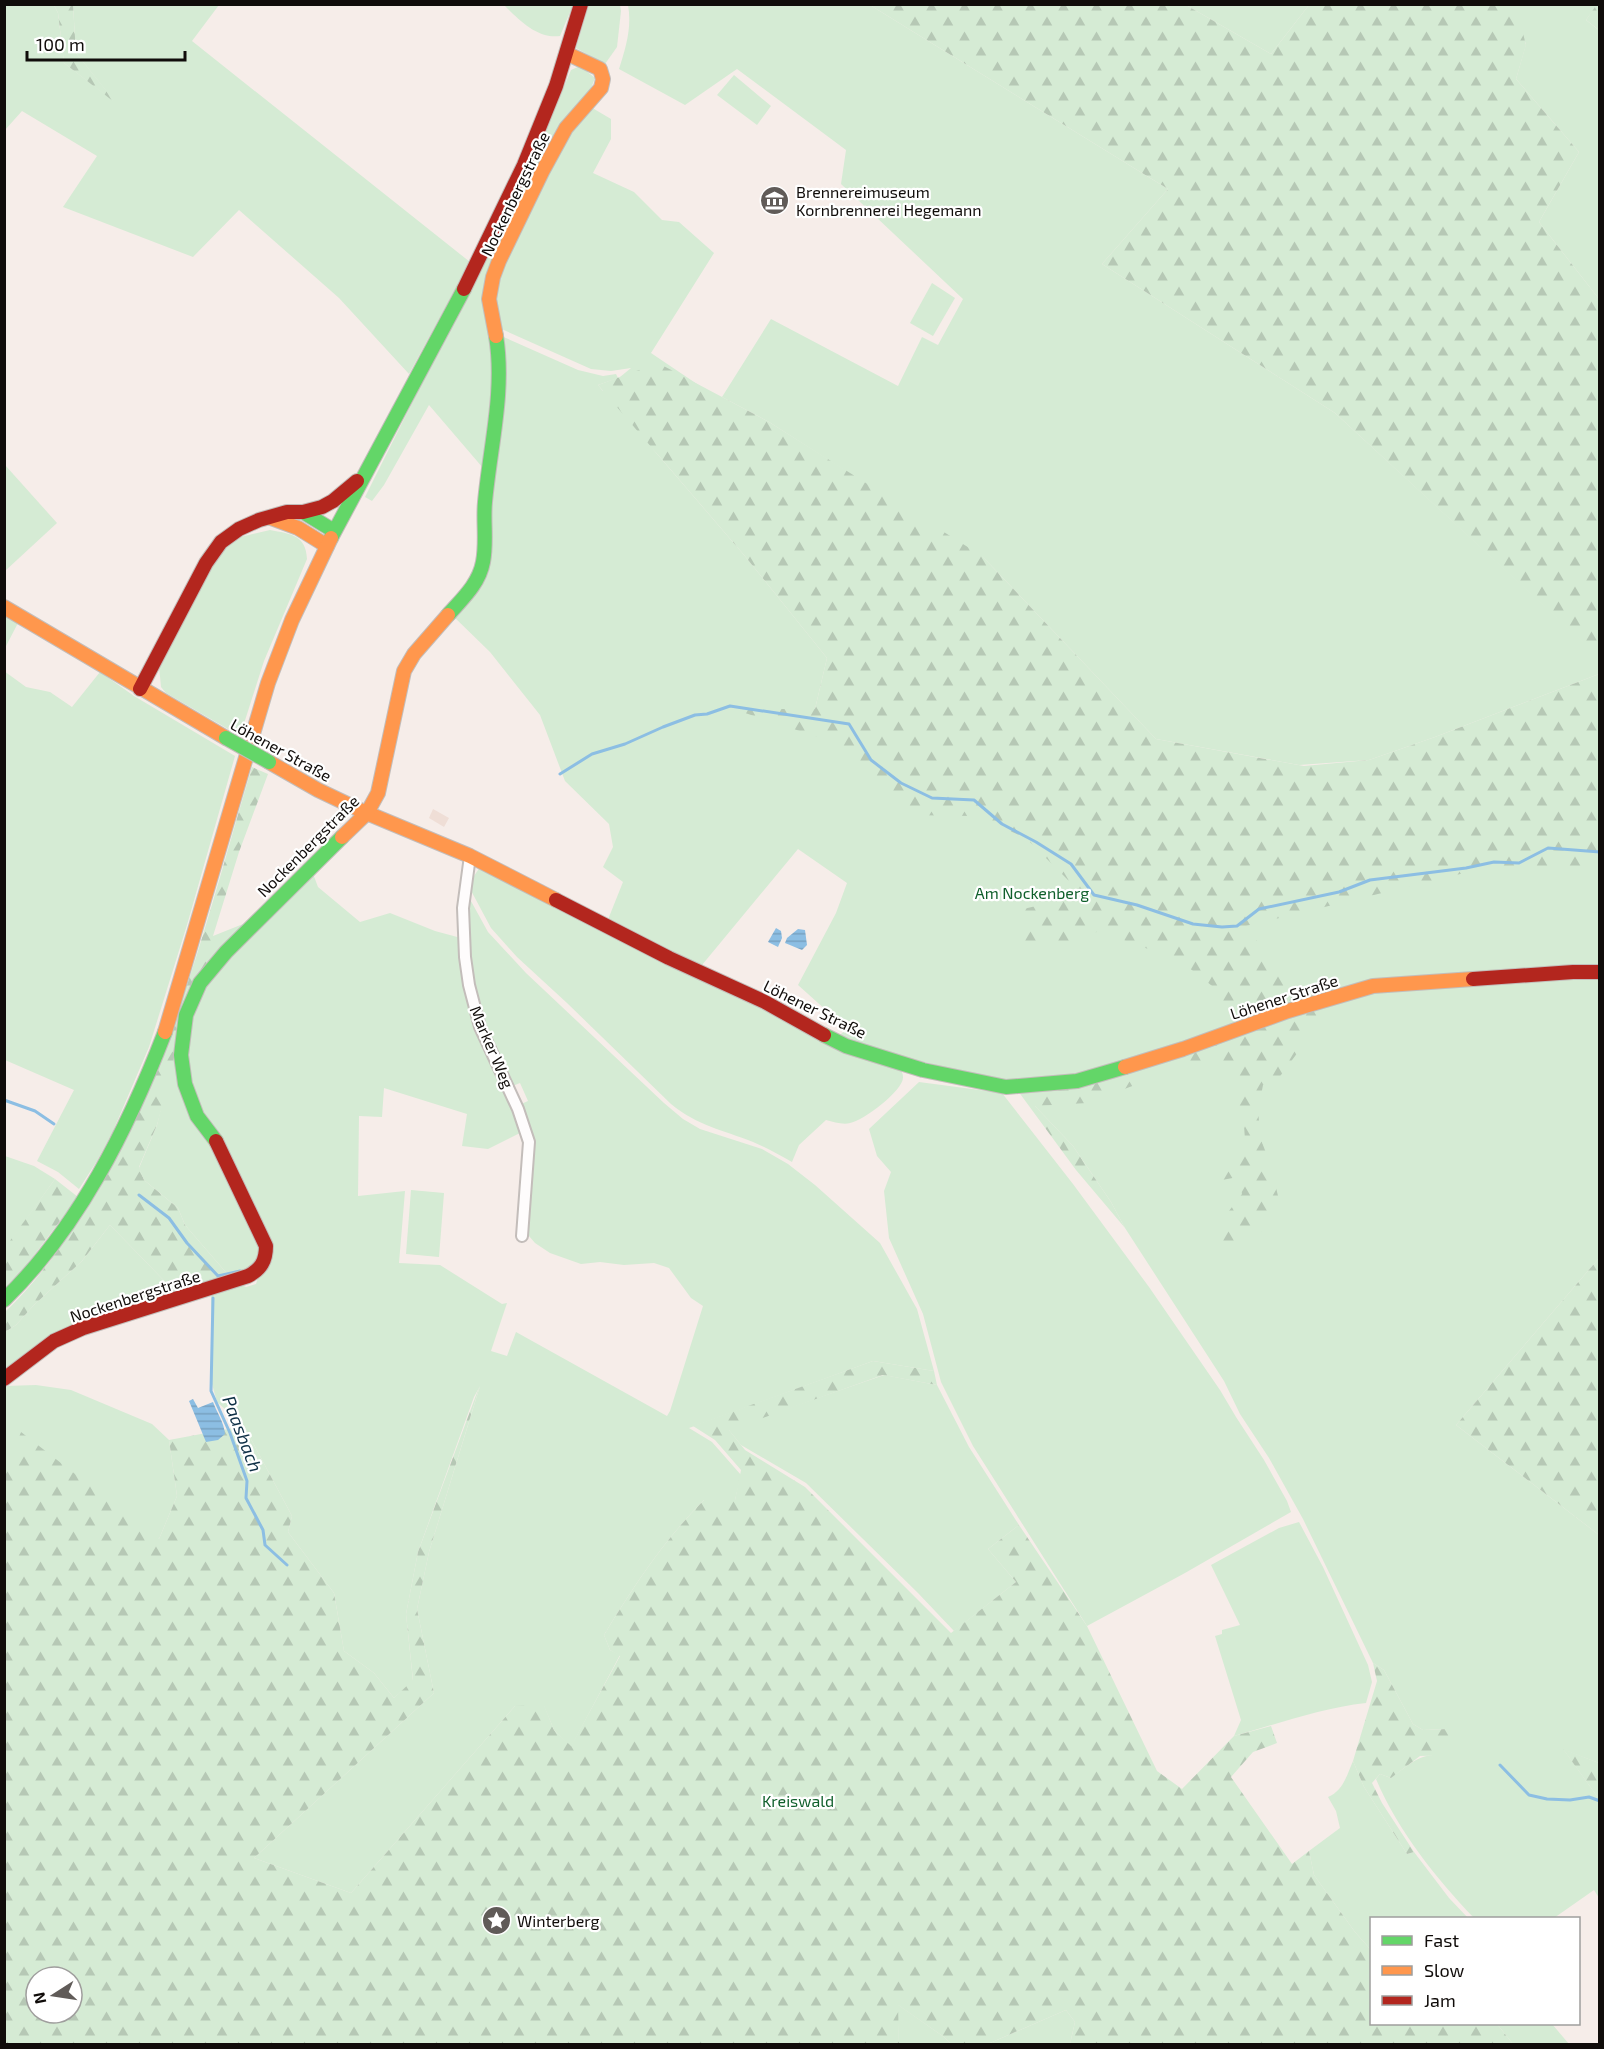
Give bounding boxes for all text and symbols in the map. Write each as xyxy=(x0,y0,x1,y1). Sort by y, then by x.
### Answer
scale bar xyxy=(27,24,184,62)
text: 100 m xyxy=(36,33,85,55)
street label: Nockenbergstraße xyxy=(476,129,553,259)
place label: Brennereimuseum Kornbrennerei Hegemann xyxy=(796,182,982,219)
museum icon: Brennereimuseum Kornbrennerei Hegemann xyxy=(759,185,791,217)
street label: Löhener Straße xyxy=(228,714,335,785)
street label: Nockenbergstraße xyxy=(253,791,362,900)
park label: Am Nockenberg xyxy=(975,883,1089,902)
street label: Löhener Straße xyxy=(1228,970,1340,1023)
street label: Löhener Straße xyxy=(761,975,870,1042)
street label: Marker Weg xyxy=(467,1003,518,1091)
street label: Nockenbergstraße xyxy=(67,1266,202,1326)
water label: Paasbach xyxy=(218,1392,268,1475)
park label: Kreiswald xyxy=(762,1791,834,1810)
place icon: Winterberg xyxy=(480,1905,512,1937)
place label: Winterberg xyxy=(517,1911,600,1930)
legend xyxy=(1370,1917,1580,2025)
text: Fast xyxy=(1424,1929,1459,1951)
text: Slow xyxy=(1424,1959,1465,1981)
north arrow xyxy=(24,1965,84,2025)
text: Jam xyxy=(1424,1989,1456,2011)
text: N xyxy=(28,1991,49,2006)

